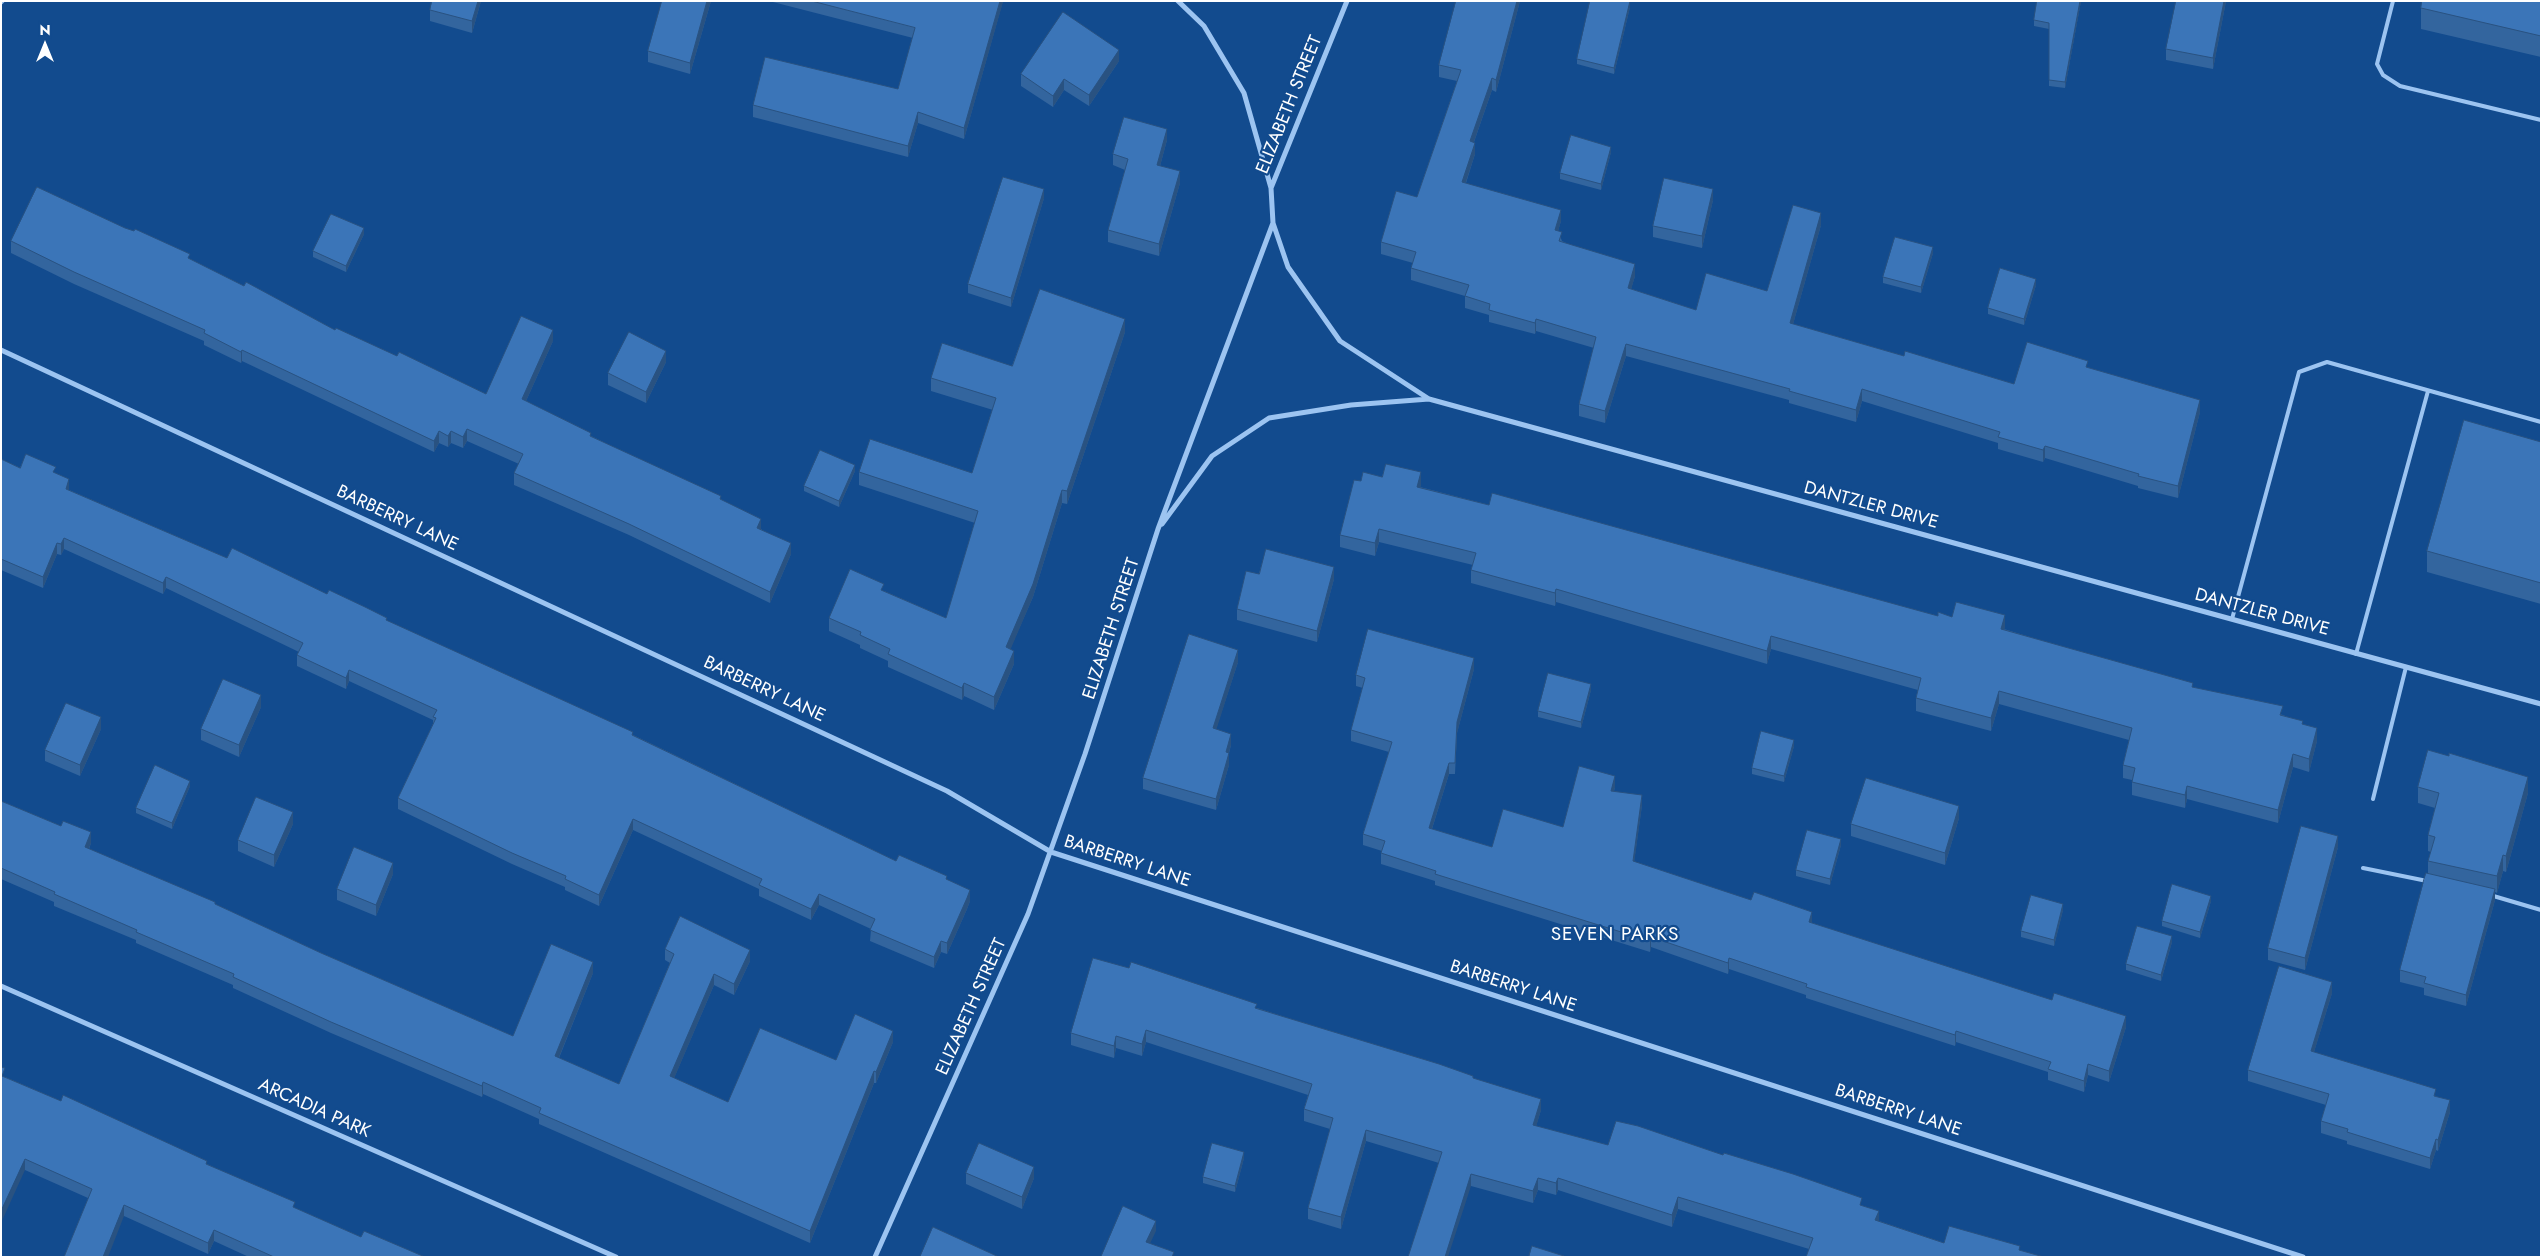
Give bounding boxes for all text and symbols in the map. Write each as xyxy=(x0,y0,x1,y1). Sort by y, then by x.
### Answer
north arrow xyxy=(20,20,70,70)
text: N xyxy=(39,20,51,40)
street label: ELIZABETH STREET xyxy=(1252,33,1328,177)
street label: DANTZLER DRIVE xyxy=(1801,478,1941,534)
street label: BARBERRY LANE xyxy=(333,481,461,557)
street label: ELIZABETH STREET xyxy=(1079,556,1145,702)
street label: DANTZLER DRIVE xyxy=(2192,585,2332,641)
street label: BARBERRY LANE xyxy=(700,652,828,728)
street label: BARBERRY LANE xyxy=(1061,831,1193,893)
district label: SEVEN PARKS xyxy=(1549,924,1681,946)
street label: ELIZABETH STREET xyxy=(932,935,1012,1079)
street label: BARBERRY LANE xyxy=(1447,956,1579,1018)
street label: ARCADIA PARK xyxy=(255,1075,373,1143)
street label: BARBERRY LANE xyxy=(1832,1080,1964,1142)

